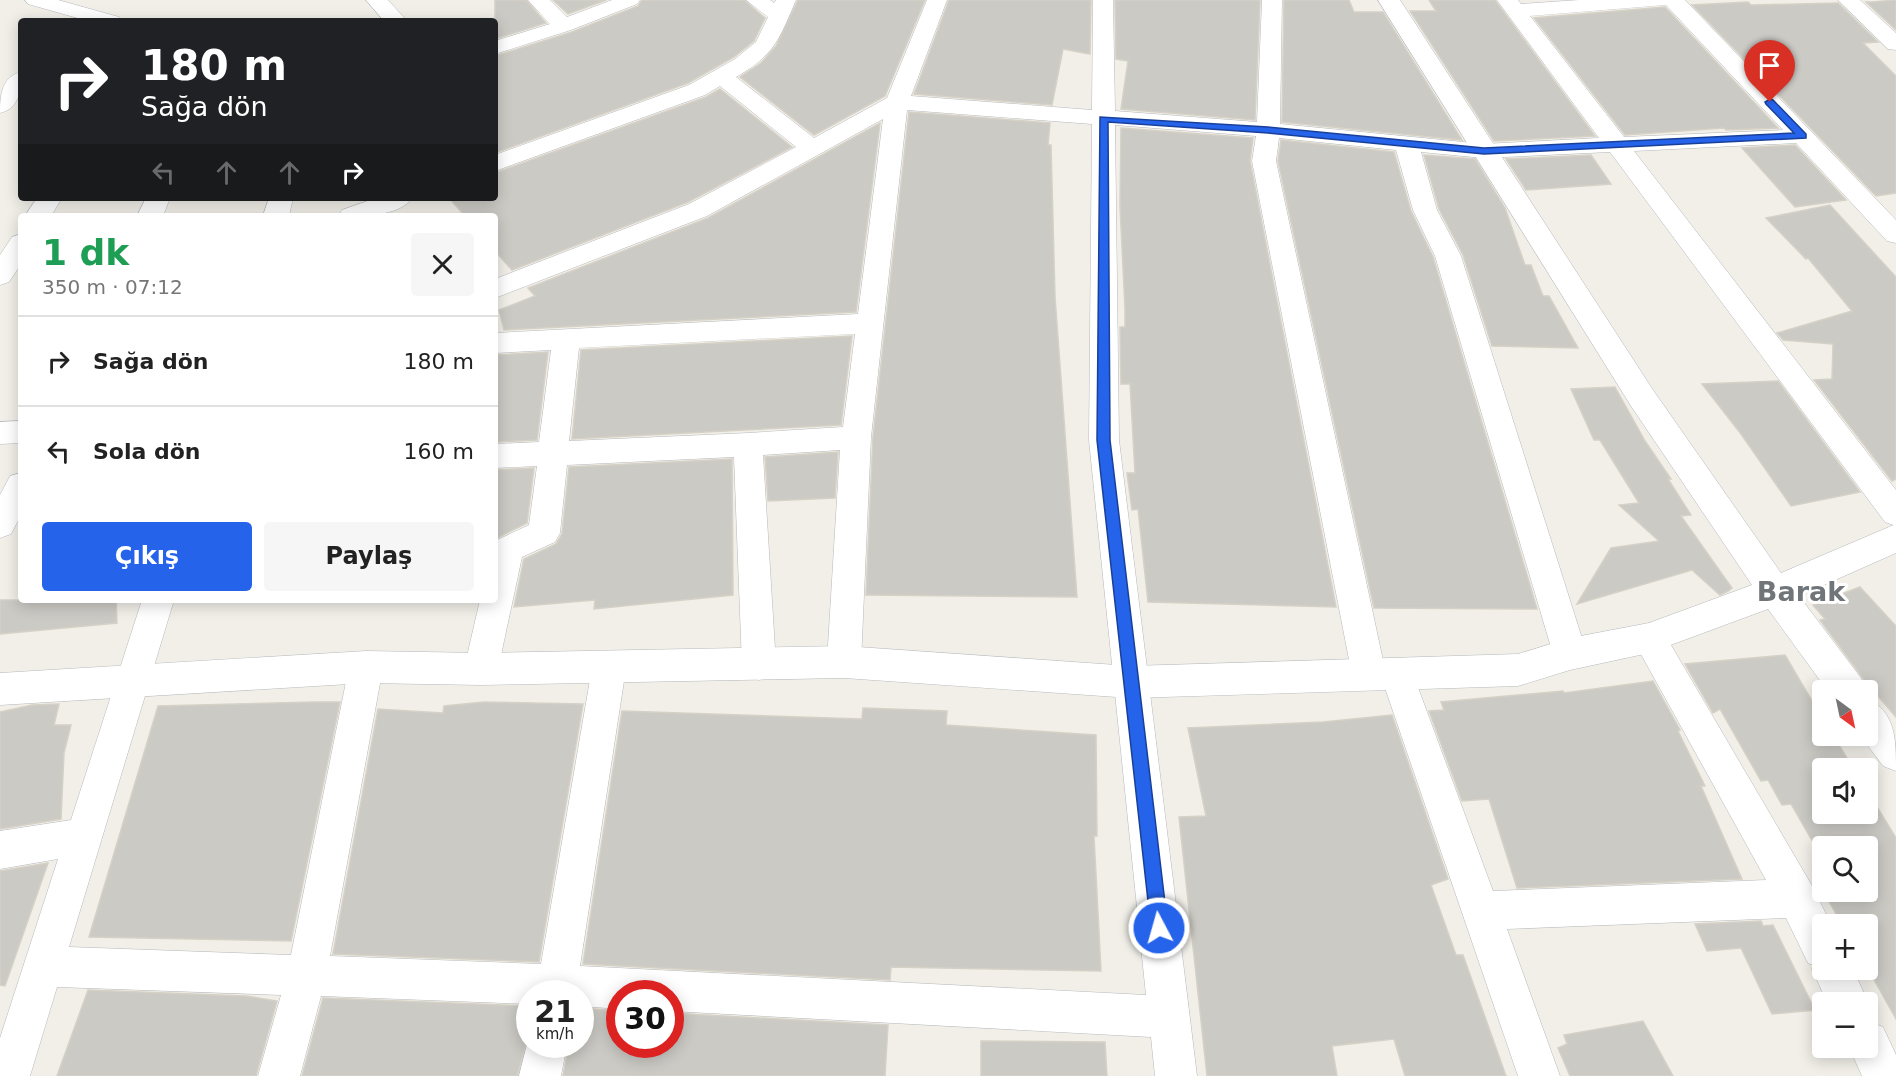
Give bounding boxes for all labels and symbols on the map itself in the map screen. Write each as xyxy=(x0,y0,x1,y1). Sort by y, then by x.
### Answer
pin xyxy=(1744,40,1795,102)
district label: Barak xyxy=(1757,576,1846,607)
north arrow xyxy=(1812,680,1878,746)
position arrow xyxy=(1127,896,1191,960)
speed limit sign: 30 xyxy=(606,980,684,1058)

